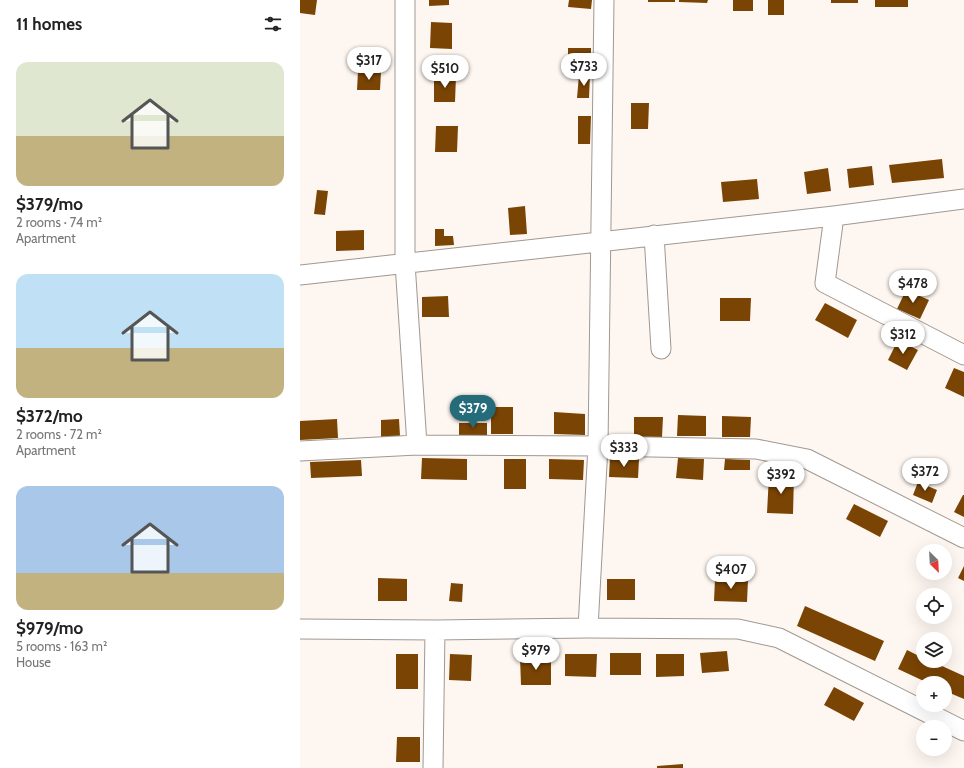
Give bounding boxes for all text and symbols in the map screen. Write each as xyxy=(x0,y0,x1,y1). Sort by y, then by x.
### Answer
icon: filters xyxy=(262,13,284,35)
text: 11 homes xyxy=(16,14,82,34)
pin: $317 xyxy=(345,47,393,81)
text: $317 xyxy=(356,52,382,68)
pin: $733 xyxy=(560,53,608,87)
pin: $510 xyxy=(421,55,469,89)
text: $733 xyxy=(570,58,598,74)
text: $510 xyxy=(431,60,459,76)
icon: home xyxy=(114,88,186,160)
text: $379/mo xyxy=(16,194,83,214)
text: 2 rooms · 74 m² xyxy=(16,214,102,230)
text: Apartment xyxy=(16,230,76,246)
pin: $478 xyxy=(889,270,937,304)
text: $478 xyxy=(898,275,928,291)
icon: home xyxy=(114,300,186,372)
pin: $312 xyxy=(879,321,927,355)
text: $312 xyxy=(890,326,916,342)
pin: $379 xyxy=(449,395,497,429)
text: $379 xyxy=(459,400,487,416)
text: $372/mo xyxy=(16,406,83,426)
text: 2 rooms · 72 m² xyxy=(16,426,102,442)
pin: $333 xyxy=(600,434,648,468)
text: $333 xyxy=(610,439,638,455)
text: Apartment xyxy=(16,442,76,458)
pin: $372 xyxy=(901,458,949,492)
pin: $392 xyxy=(757,461,805,495)
text: $372 xyxy=(911,463,939,479)
text: $392 xyxy=(767,466,795,482)
icon: home xyxy=(114,512,186,584)
north arrow xyxy=(916,544,952,580)
map controls xyxy=(916,544,952,756)
pin: $407 xyxy=(707,556,755,590)
text: $407 xyxy=(715,561,747,577)
button: locate xyxy=(916,588,952,624)
text: $979/mo xyxy=(16,618,83,638)
button: layers xyxy=(916,632,952,668)
pin: $979 xyxy=(512,637,560,671)
text: 5 rooms · 163 m² xyxy=(16,638,107,654)
text: $979 xyxy=(522,642,550,658)
text: House xyxy=(16,654,51,670)
button: + xyxy=(916,676,952,712)
button: − xyxy=(916,720,952,756)

